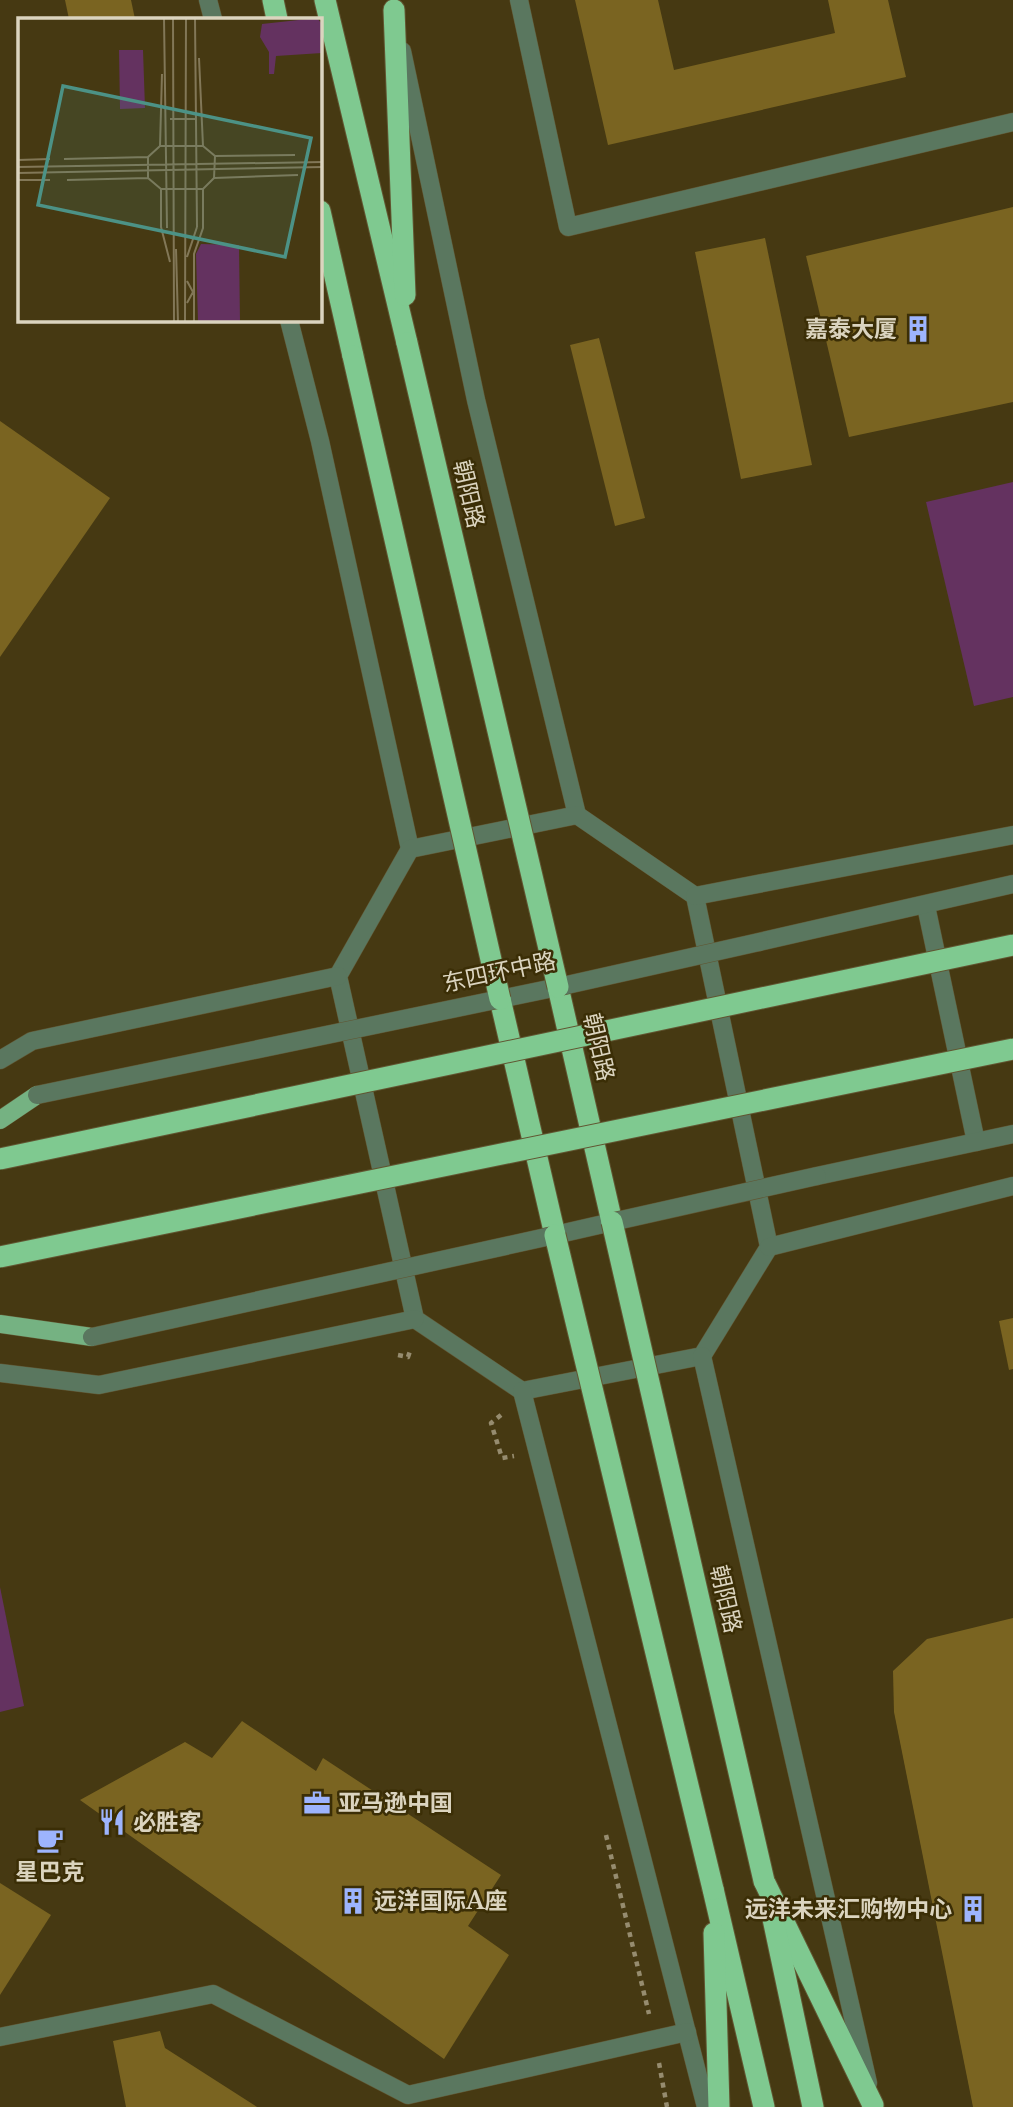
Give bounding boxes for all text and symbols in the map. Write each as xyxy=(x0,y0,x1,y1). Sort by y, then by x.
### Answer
inset map xyxy=(18,18,322,322)
building icon: 嘉泰大厦 xyxy=(903,314,933,344)
place label: 嘉泰大厦 xyxy=(805,315,897,343)
street label: 朝阳路 xyxy=(448,457,490,531)
street label: 东四环中路 xyxy=(440,946,558,998)
street label: 朝阳路 xyxy=(578,1010,620,1084)
street label: 朝阳路 xyxy=(705,1562,747,1636)
office icon: 亚马逊中国 xyxy=(302,1788,332,1818)
place label: 亚马逊中国 xyxy=(338,1789,453,1817)
restaurant icon: 必胜客 xyxy=(97,1807,127,1837)
place label: 必胜客 xyxy=(133,1808,202,1836)
cafe icon: 星巴克 xyxy=(35,1825,65,1855)
place label: 星巴克 xyxy=(16,1858,85,1886)
building icon: 远洋国际A座 xyxy=(338,1886,368,1916)
place label: 远洋国际A座 xyxy=(374,1887,508,1915)
building icon: 远洋未来汇购物中心 xyxy=(958,1894,988,1924)
place label: 远洋未来汇购物中心 xyxy=(745,1895,952,1923)

